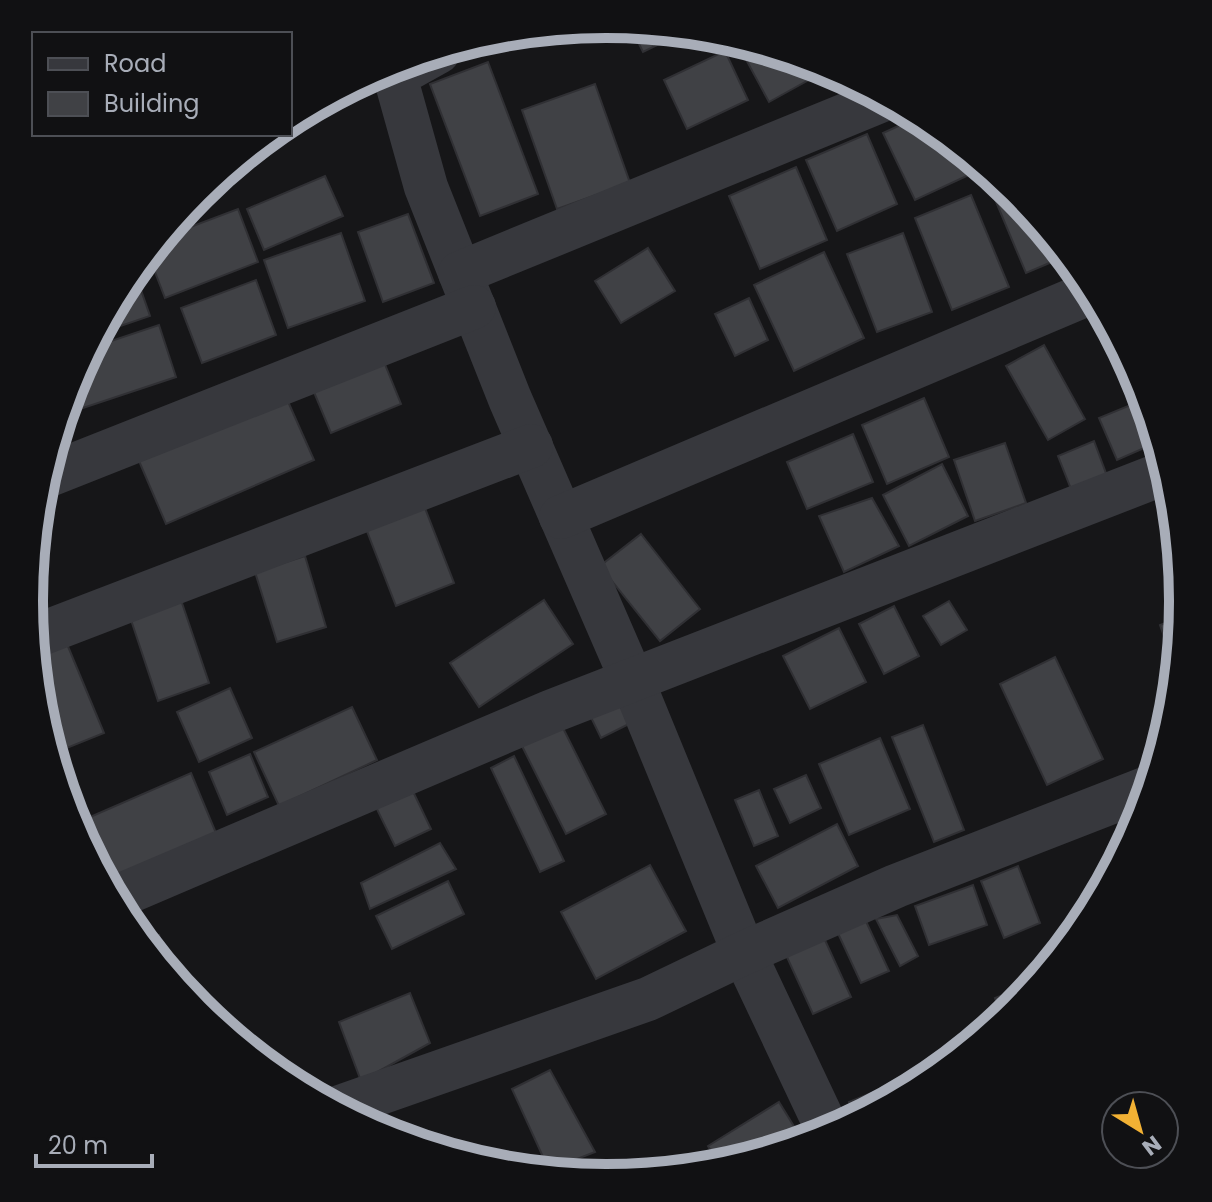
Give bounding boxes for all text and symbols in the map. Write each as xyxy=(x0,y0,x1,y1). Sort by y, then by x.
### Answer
legend xyxy=(32,32,292,136)
text: Road xyxy=(104,47,166,80)
text: Building xyxy=(104,87,200,120)
north arrow xyxy=(1100,1090,1180,1170)
scale bar xyxy=(36,1118,152,1168)
text: N xyxy=(1136,1128,1168,1163)
text: 20 m xyxy=(48,1129,108,1162)

